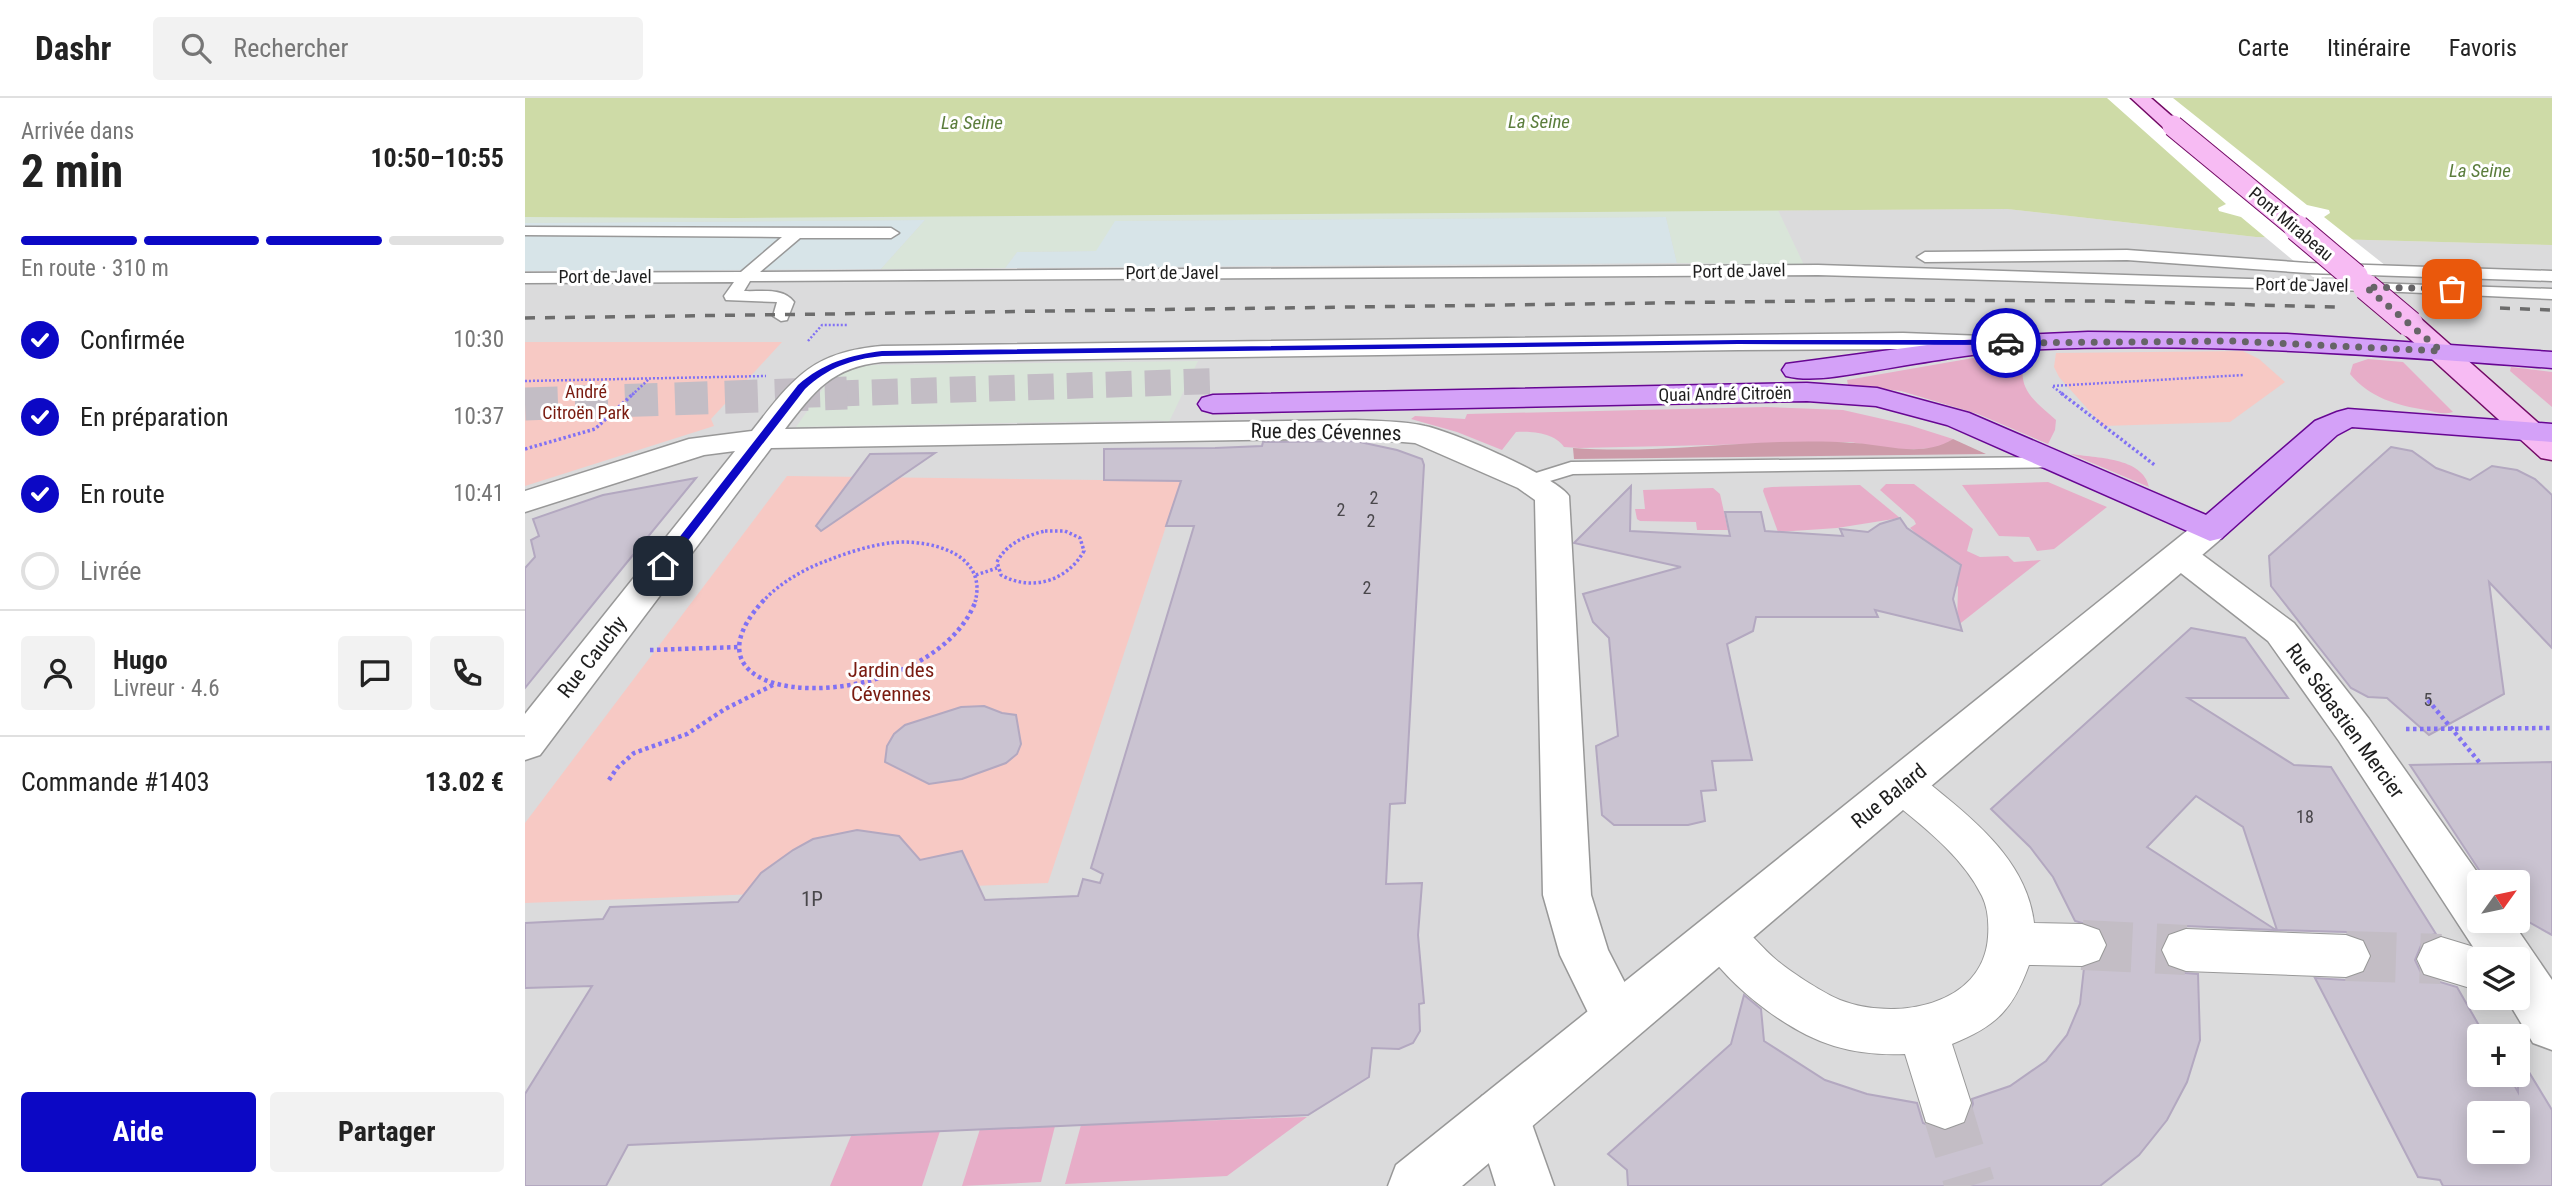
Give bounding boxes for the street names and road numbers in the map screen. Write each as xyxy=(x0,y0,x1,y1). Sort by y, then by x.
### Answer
street label: Pont Mirabeau xyxy=(2245,182,2338,265)
street label: Port de Javel xyxy=(1692,259,1786,282)
street label: Port de Javel xyxy=(1125,262,1219,283)
street label: Port de Javel xyxy=(558,266,652,287)
street label: Port de Javel xyxy=(2255,273,2349,296)
street label: Quai André Citroën xyxy=(1658,382,1792,405)
street label: Rue des Cévennes xyxy=(1250,419,1402,445)
street label: Rue Cauchy xyxy=(553,611,631,702)
street label: Rue Sébastien Mercier xyxy=(2281,639,2409,803)
street label: Rue Balard xyxy=(1847,759,1931,833)

